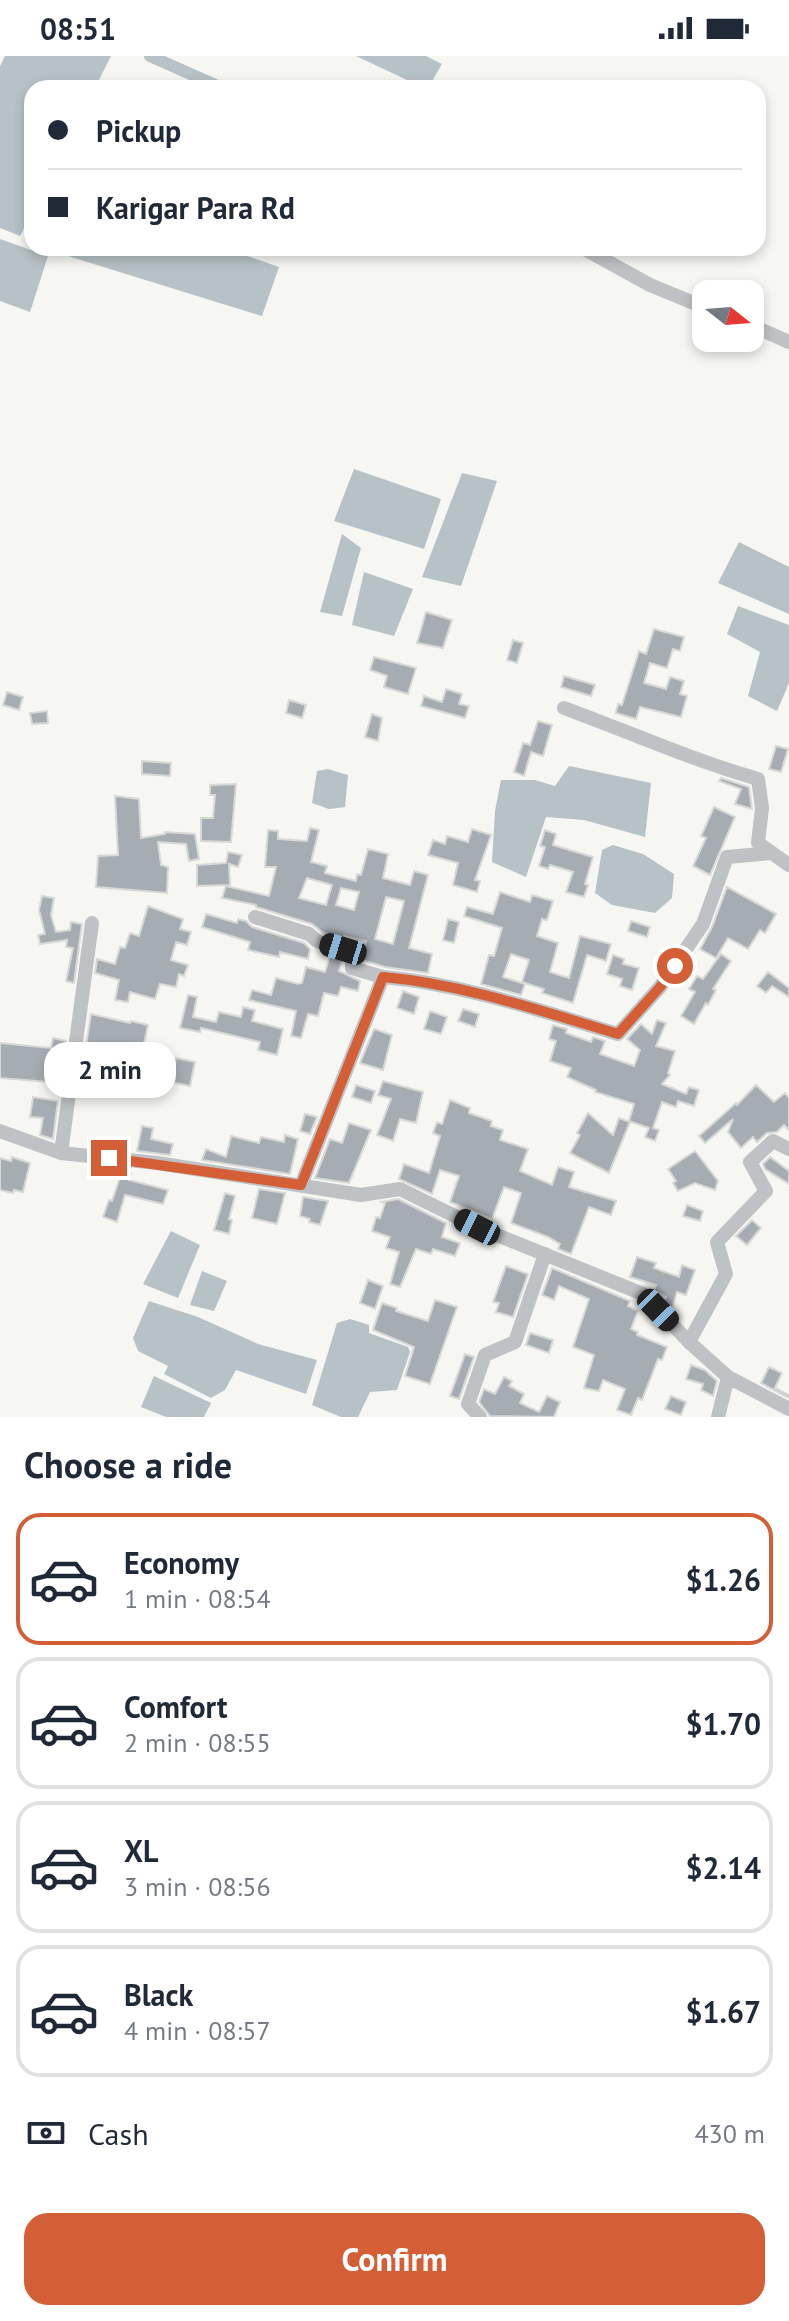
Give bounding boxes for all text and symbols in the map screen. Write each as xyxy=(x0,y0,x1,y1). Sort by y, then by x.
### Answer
text: 08:51 xyxy=(40,9,116,48)
text: Pickup xyxy=(96,111,181,150)
text: Karigar Para Rd xyxy=(96,188,295,227)
north arrow xyxy=(692,280,764,352)
map controls xyxy=(692,280,764,352)
car xyxy=(317,931,369,967)
route start xyxy=(657,948,693,984)
callout: 2 min xyxy=(43,1042,175,1098)
text: 2 min xyxy=(78,1053,142,1086)
route end xyxy=(91,1140,127,1176)
car xyxy=(450,1205,504,1249)
car xyxy=(633,1284,683,1336)
text: Choose a ride xyxy=(24,1441,232,1488)
icon: car xyxy=(28,1543,100,1615)
text: Economy xyxy=(124,1543,239,1582)
text: $1.26 xyxy=(686,1560,761,1599)
text: 1 min · 08:54 xyxy=(124,1582,271,1615)
icon: car xyxy=(28,1687,100,1759)
text: Comfort xyxy=(124,1687,227,1726)
text: $1.70 xyxy=(686,1704,761,1743)
text: 2 min · 08:55 xyxy=(124,1726,271,1759)
icon: car xyxy=(28,1831,100,1903)
text: XL xyxy=(124,1831,158,1870)
text: $2.14 xyxy=(686,1848,761,1887)
text: 3 min · 08:56 xyxy=(124,1870,271,1903)
icon: car xyxy=(28,1975,100,2047)
text: Black xyxy=(124,1975,193,2014)
text: $1.67 xyxy=(686,1992,761,2031)
text: 4 min · 08:57 xyxy=(124,2014,271,2047)
icon: cash xyxy=(24,2111,68,2155)
text: Cash xyxy=(88,2114,149,2153)
text: 430 m xyxy=(694,2117,765,2150)
button: Confirm xyxy=(24,2213,765,2305)

